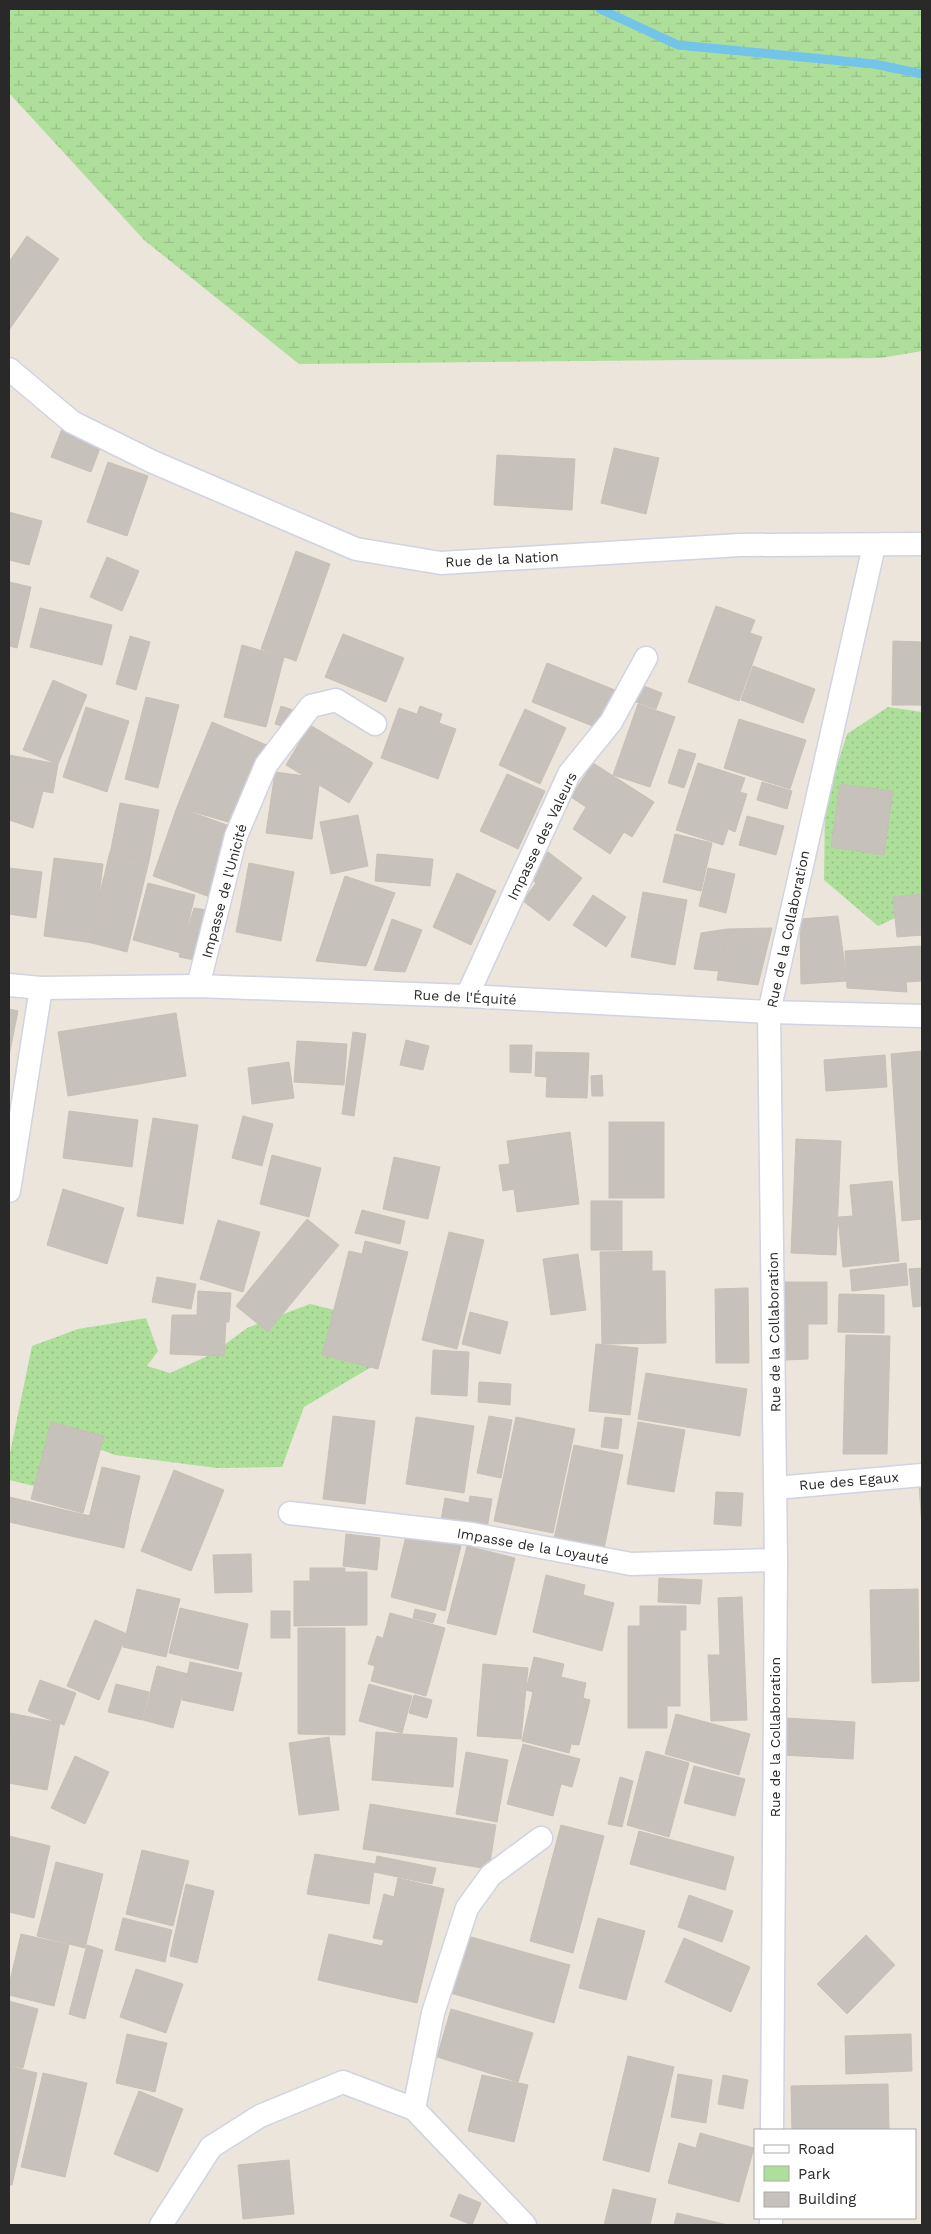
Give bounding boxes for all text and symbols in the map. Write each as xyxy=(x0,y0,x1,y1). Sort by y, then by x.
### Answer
street label: Rue de la Nation xyxy=(445,548,559,570)
street label: Impasse des Valeurs xyxy=(504,769,580,903)
street label: Impasse de l'Unicité xyxy=(198,822,250,960)
street label: Rue de la Collaboration xyxy=(763,849,813,1009)
street label: Rue de l'Équité xyxy=(413,986,517,1008)
street label: Rue de la Collaboration xyxy=(765,1252,783,1412)
street label: Rue des Egaux xyxy=(798,1469,900,1493)
street label: Impasse de la Loyauté xyxy=(456,1525,610,1567)
street label: Rue de la Collaboration xyxy=(767,1657,783,1817)
legend xyxy=(754,2129,916,2219)
text: Road xyxy=(798,2140,835,2158)
text: Park xyxy=(798,2165,831,2183)
text: Building xyxy=(798,2190,856,2208)

